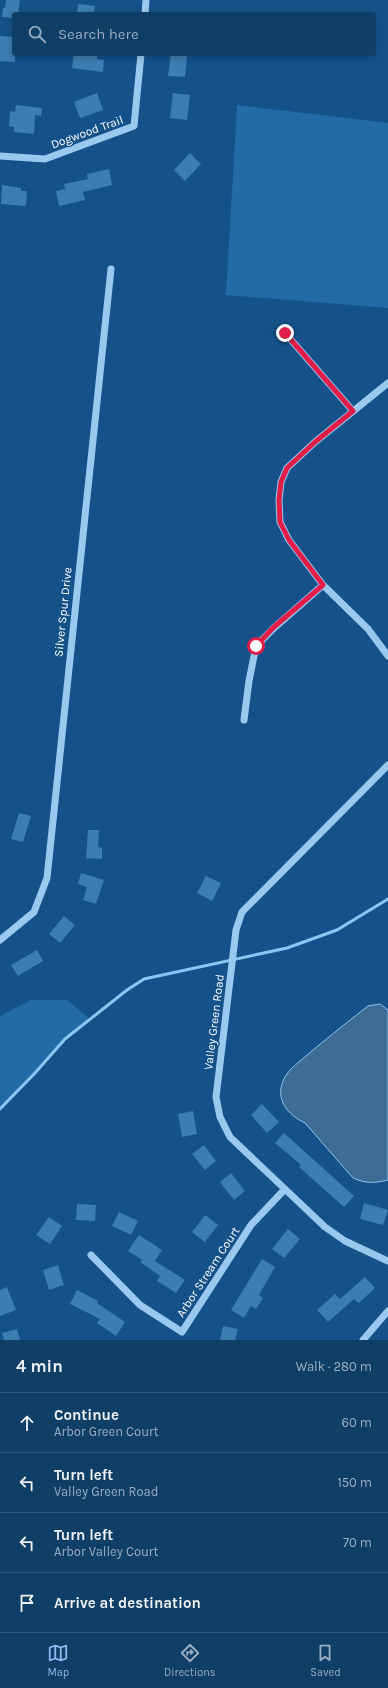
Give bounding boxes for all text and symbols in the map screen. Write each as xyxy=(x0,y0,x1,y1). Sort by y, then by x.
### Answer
search box xyxy=(12,12,376,56)
icon: search xyxy=(26,23,48,45)
text: Search here xyxy=(58,25,139,43)
street label: Dogwood Trail xyxy=(49,112,125,152)
route end xyxy=(276,324,294,342)
street label: Silver Spur Drive xyxy=(51,566,75,658)
route start xyxy=(247,637,265,655)
street label: Valley Green Road xyxy=(201,973,227,1071)
street label: Arbor Stream Court xyxy=(174,1224,243,1320)
text: 4 min xyxy=(16,1356,63,1376)
text: Walk · 280 m xyxy=(296,1359,372,1374)
text: Continue xyxy=(54,1406,119,1424)
icon: ahead xyxy=(16,1412,38,1434)
text: 60 m xyxy=(342,1415,372,1430)
text: Arbor Green Court xyxy=(54,1424,159,1439)
text: Turn left xyxy=(54,1466,113,1484)
icon: left xyxy=(16,1472,38,1494)
text: 150 m xyxy=(337,1475,372,1490)
text: Valley Green Road xyxy=(54,1484,158,1499)
text: Turn left xyxy=(54,1526,113,1544)
icon: left xyxy=(16,1532,38,1554)
text: 70 m xyxy=(343,1535,372,1550)
text: Arbor Valley Court xyxy=(54,1544,158,1559)
icon: arrive xyxy=(16,1592,38,1614)
text: Arrive at destination xyxy=(54,1594,201,1612)
tab: Map xyxy=(47,1642,69,1679)
tab: Directions xyxy=(164,1642,216,1679)
tab: Saved xyxy=(310,1642,341,1679)

